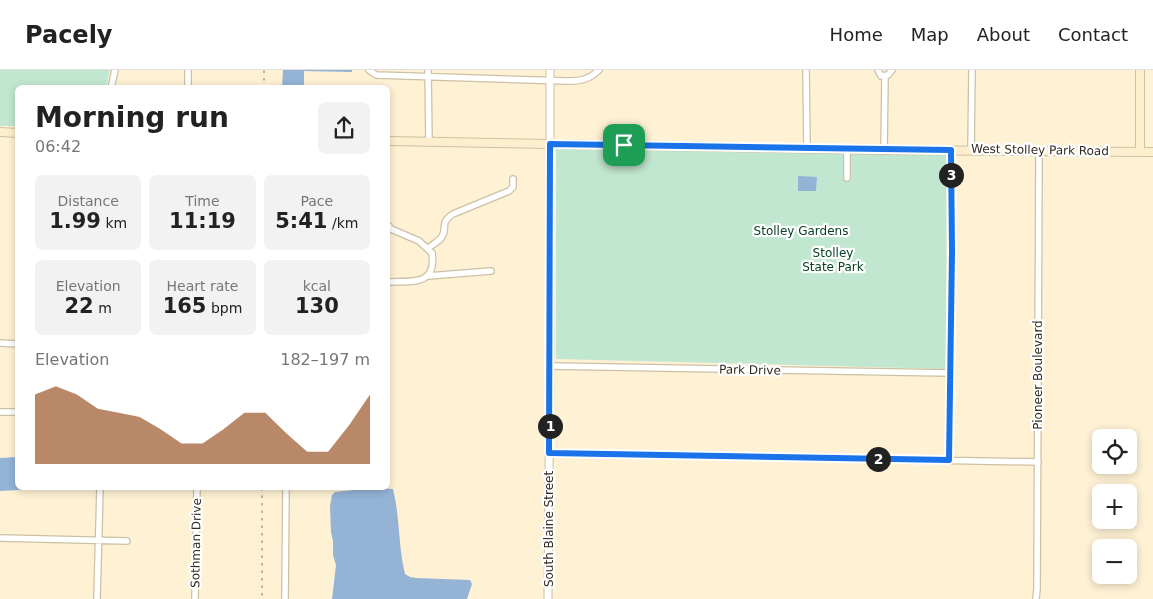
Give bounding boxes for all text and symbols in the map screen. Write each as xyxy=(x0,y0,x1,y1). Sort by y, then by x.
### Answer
text: Pacely xyxy=(25,21,113,49)
text: Home xyxy=(830,24,883,45)
text: Map xyxy=(911,24,949,45)
text: About xyxy=(977,24,1030,45)
text: Contact xyxy=(1058,24,1128,45)
text: Morning run xyxy=(35,101,229,134)
button: share xyxy=(318,102,370,154)
pin xyxy=(603,124,645,166)
icon: arrive xyxy=(610,131,638,159)
text: 06:42 xyxy=(35,137,81,156)
street label: West Stolley Park Road xyxy=(971,142,1109,158)
pin: 3 xyxy=(938,162,964,188)
text: 3 xyxy=(947,167,956,183)
text: Distance xyxy=(58,193,119,209)
text: Time xyxy=(185,193,220,209)
text: Pace xyxy=(300,193,333,209)
text: 1.99 xyxy=(49,209,101,233)
text: 11:19 xyxy=(169,209,236,233)
text: 5:41 xyxy=(275,209,327,233)
text: km xyxy=(101,215,127,231)
text: /km xyxy=(327,215,358,231)
park label: Stolley Gardens xyxy=(754,224,848,238)
park label: Stolley State Park xyxy=(802,246,864,274)
text: Elevation xyxy=(56,278,121,294)
text: Heart rate xyxy=(167,278,238,294)
text: kcal xyxy=(303,278,331,294)
text: 22 xyxy=(65,294,94,318)
text: 165 xyxy=(163,294,206,318)
text: 130 xyxy=(295,294,339,318)
text: m xyxy=(94,300,112,316)
text: bpm xyxy=(206,300,242,316)
street label: Pioneer Boulevard xyxy=(1031,320,1045,430)
text: Elevation xyxy=(35,350,109,369)
text: 182–197 m xyxy=(280,350,370,369)
street label: Park Drive xyxy=(719,362,781,378)
pin: 1 xyxy=(538,414,562,438)
text: 1 xyxy=(546,418,555,434)
map controls xyxy=(1092,429,1137,584)
button: locate xyxy=(1092,429,1137,474)
pin: 2 xyxy=(866,446,890,472)
text: 2 xyxy=(874,451,883,467)
street label: South Blaine Street xyxy=(542,471,556,587)
button: + xyxy=(1092,484,1137,529)
street label: Sothman Drive xyxy=(188,498,204,588)
button: − xyxy=(1092,539,1137,584)

